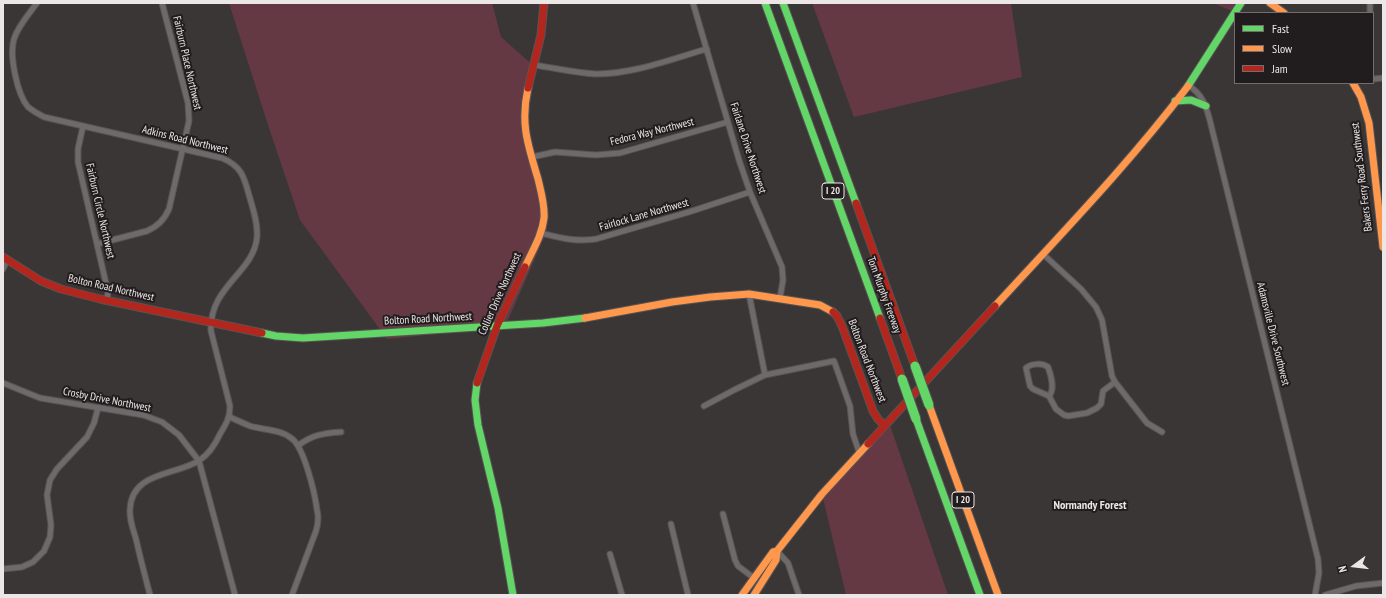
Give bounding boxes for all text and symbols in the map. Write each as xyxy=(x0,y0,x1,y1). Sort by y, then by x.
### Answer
legend xyxy=(1234,12,1374,84)
street label: Fairburn Place Northwest xyxy=(170,15,204,111)
text: Fast xyxy=(1272,21,1289,36)
text: Slow xyxy=(1272,41,1292,56)
text: Jam xyxy=(1272,61,1288,76)
street label: Fairlane Drive Northwest xyxy=(727,101,769,195)
street label: Fedora Way Northwest xyxy=(609,115,695,149)
street label: Bakers Ferry Road Southwest xyxy=(1349,122,1375,232)
street label: Adkins Road Northwest xyxy=(141,123,229,157)
street label: Fairburn Circle Northwest xyxy=(83,162,117,260)
road number: I 20 xyxy=(822,183,844,199)
street label: Fairlock Lane Northwest xyxy=(598,196,690,234)
street label: Collier Drive Northwest xyxy=(476,251,524,337)
street label: Tom Murphy Freeway xyxy=(864,255,904,335)
street label: Bolton Road Northwest xyxy=(67,272,155,304)
street label: Adamsville Drive Southwest xyxy=(1254,281,1292,387)
street label: Bolton Road Northwest xyxy=(384,310,472,328)
street label: Bolton Road Northwest xyxy=(845,318,889,404)
street label: Crosby Drive Northwest xyxy=(62,385,152,415)
road number: I 20 xyxy=(952,492,974,508)
district label: Normandy Forest xyxy=(1054,499,1126,513)
north arrow xyxy=(1334,546,1374,586)
text: N xyxy=(1335,564,1350,574)

